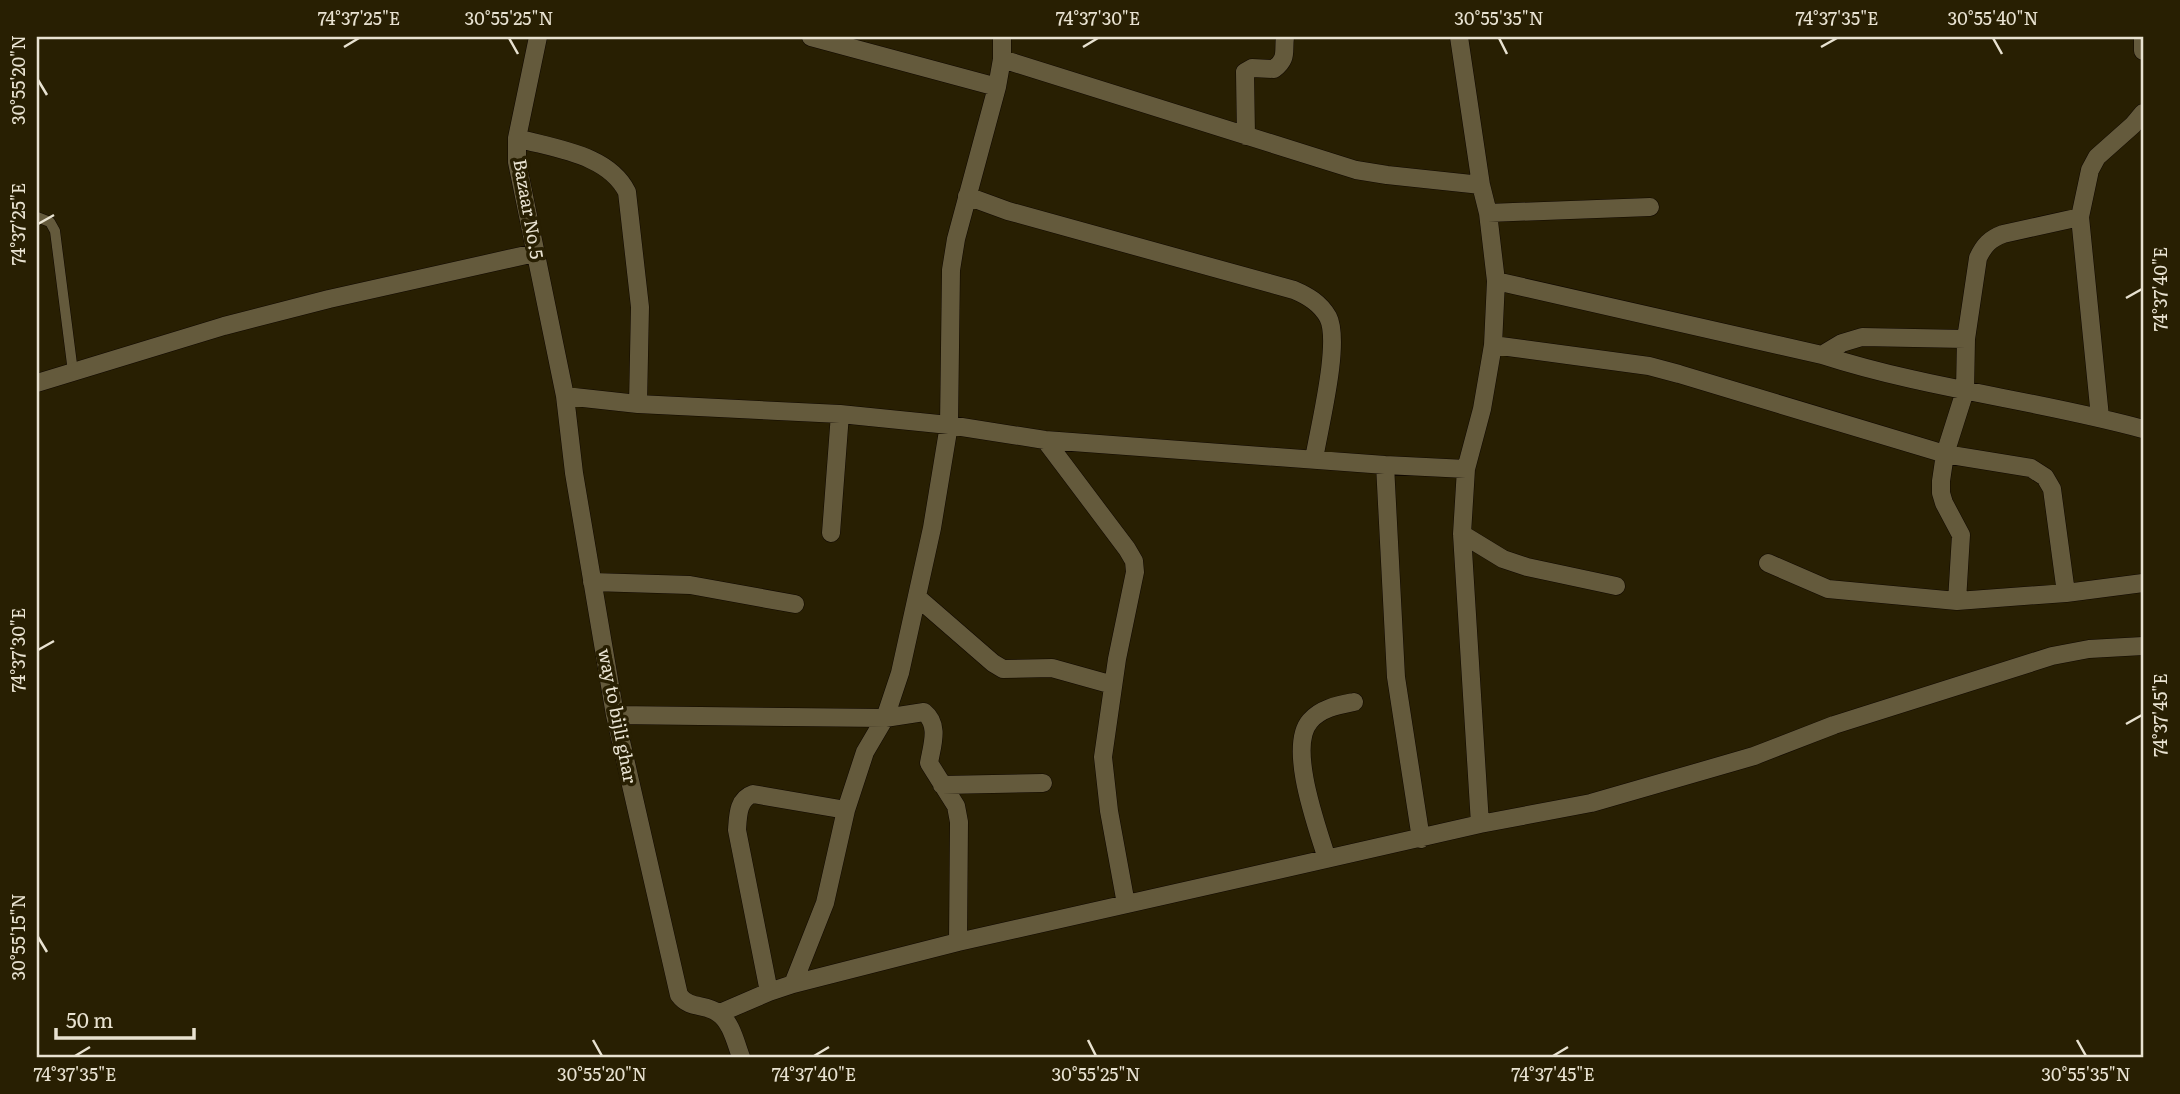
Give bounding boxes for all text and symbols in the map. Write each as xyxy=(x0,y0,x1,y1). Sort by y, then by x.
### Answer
text: 74°37'25"E xyxy=(318,4,400,31)
text: 30°55'25"N xyxy=(465,4,553,31)
text: 74°37'30"E xyxy=(1056,4,1140,31)
text: 30°55'35"N xyxy=(1454,4,1544,31)
text: 74°37'35"E xyxy=(1795,4,1879,31)
text: 30°55'40"N xyxy=(1948,4,2038,31)
text: 30°55'20"N xyxy=(4,35,31,125)
street label: Bazaar No.5 xyxy=(507,157,552,261)
text: 74°37'25"E xyxy=(4,183,31,265)
text: 74°37'40"E xyxy=(2146,247,2173,331)
text: 74°37'30"E xyxy=(4,608,31,692)
street label: way to bijli ghar xyxy=(592,646,645,786)
text: 74°37'45"E xyxy=(2146,673,2173,757)
text: 30°55'15"N xyxy=(4,893,31,981)
scale bar xyxy=(56,996,194,1040)
text: 50 m xyxy=(66,1003,113,1034)
text: 74°37'35"E xyxy=(33,1060,117,1087)
text: 30°55'20"N xyxy=(557,1060,647,1087)
text: 74°37'40"E xyxy=(772,1060,856,1087)
text: 30°55'25"N xyxy=(1052,1060,1140,1087)
text: 74°37'45"E xyxy=(1511,1060,1595,1087)
text: 30°55'35"N xyxy=(2041,1060,2131,1087)

